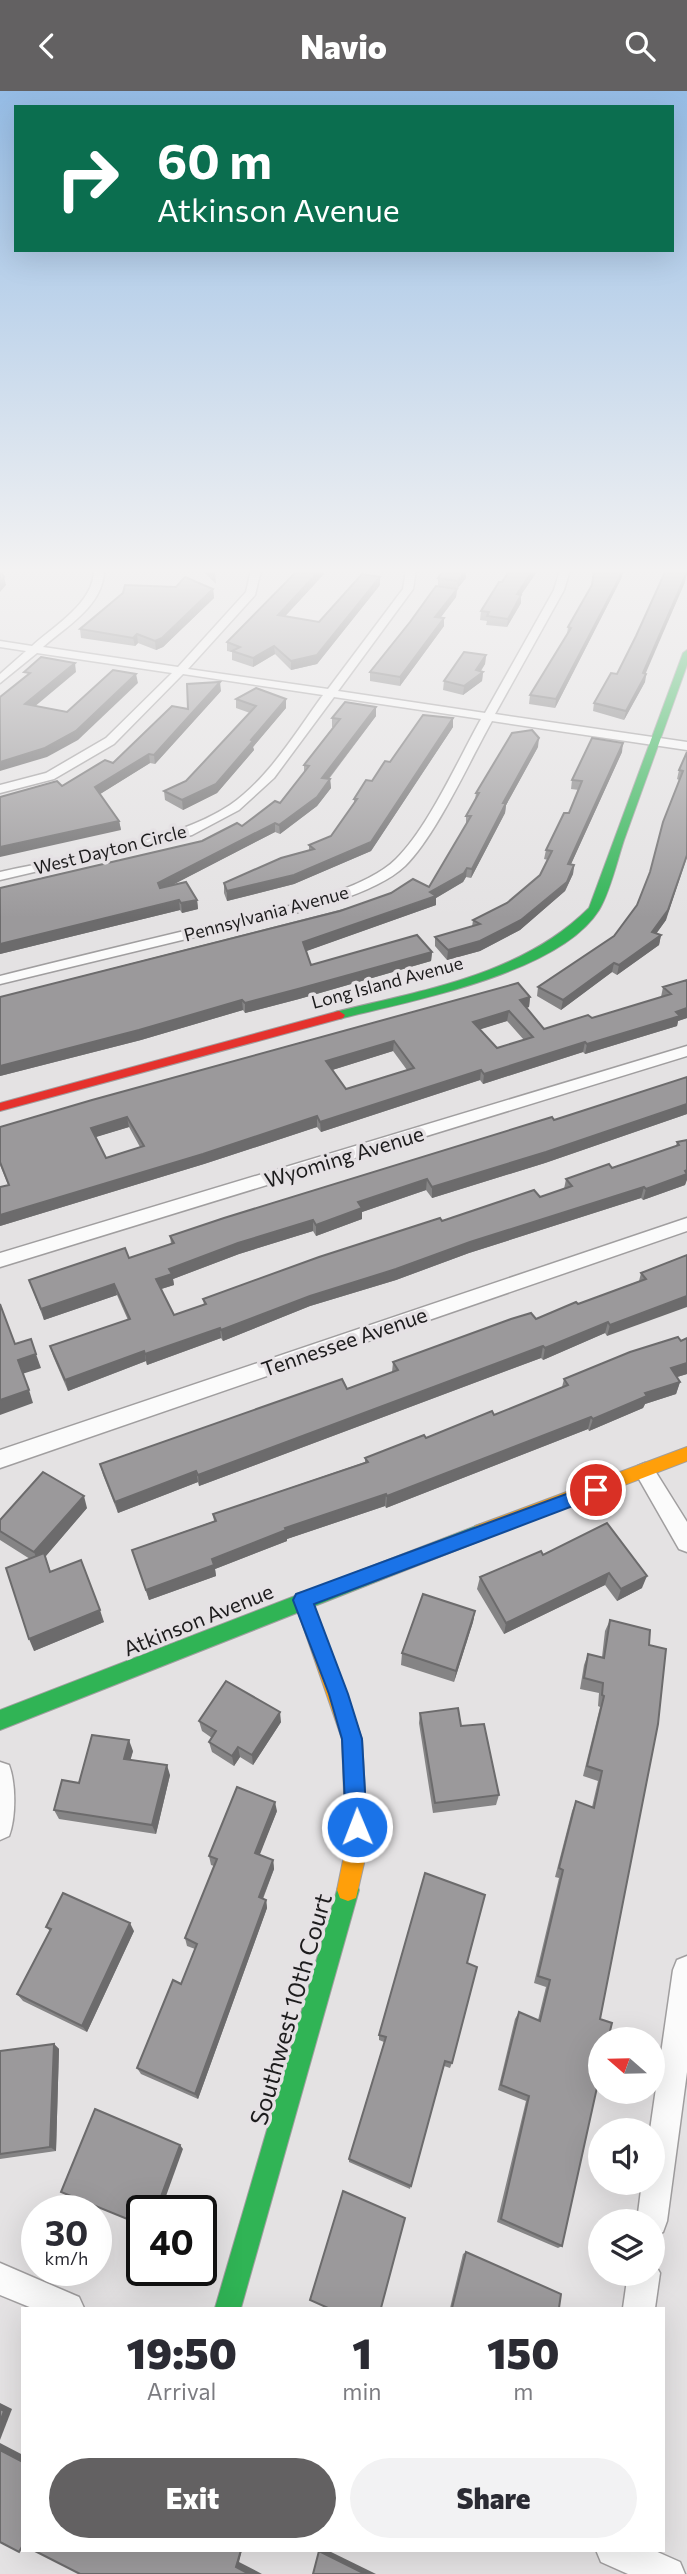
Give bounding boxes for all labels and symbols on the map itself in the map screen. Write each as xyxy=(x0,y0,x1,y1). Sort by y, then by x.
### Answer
street label: West Dayton Circle xyxy=(32,819,188,879)
street label: Pennsylvania Avenue xyxy=(181,880,351,946)
street label: Long Island Avenue xyxy=(309,951,465,1013)
street label: Wyoming Avenue xyxy=(261,1120,427,1192)
street label: Tennessee Avenue xyxy=(258,1301,430,1381)
pin xyxy=(566,1460,626,1520)
street label: Atkinson Avenue xyxy=(119,1578,277,1660)
position arrow xyxy=(320,1790,394,1864)
street label: Southwest 10th Court xyxy=(243,1890,337,2128)
north arrow xyxy=(588,2027,665,2103)
speed limit sign: 40 xyxy=(126,2195,217,2286)

